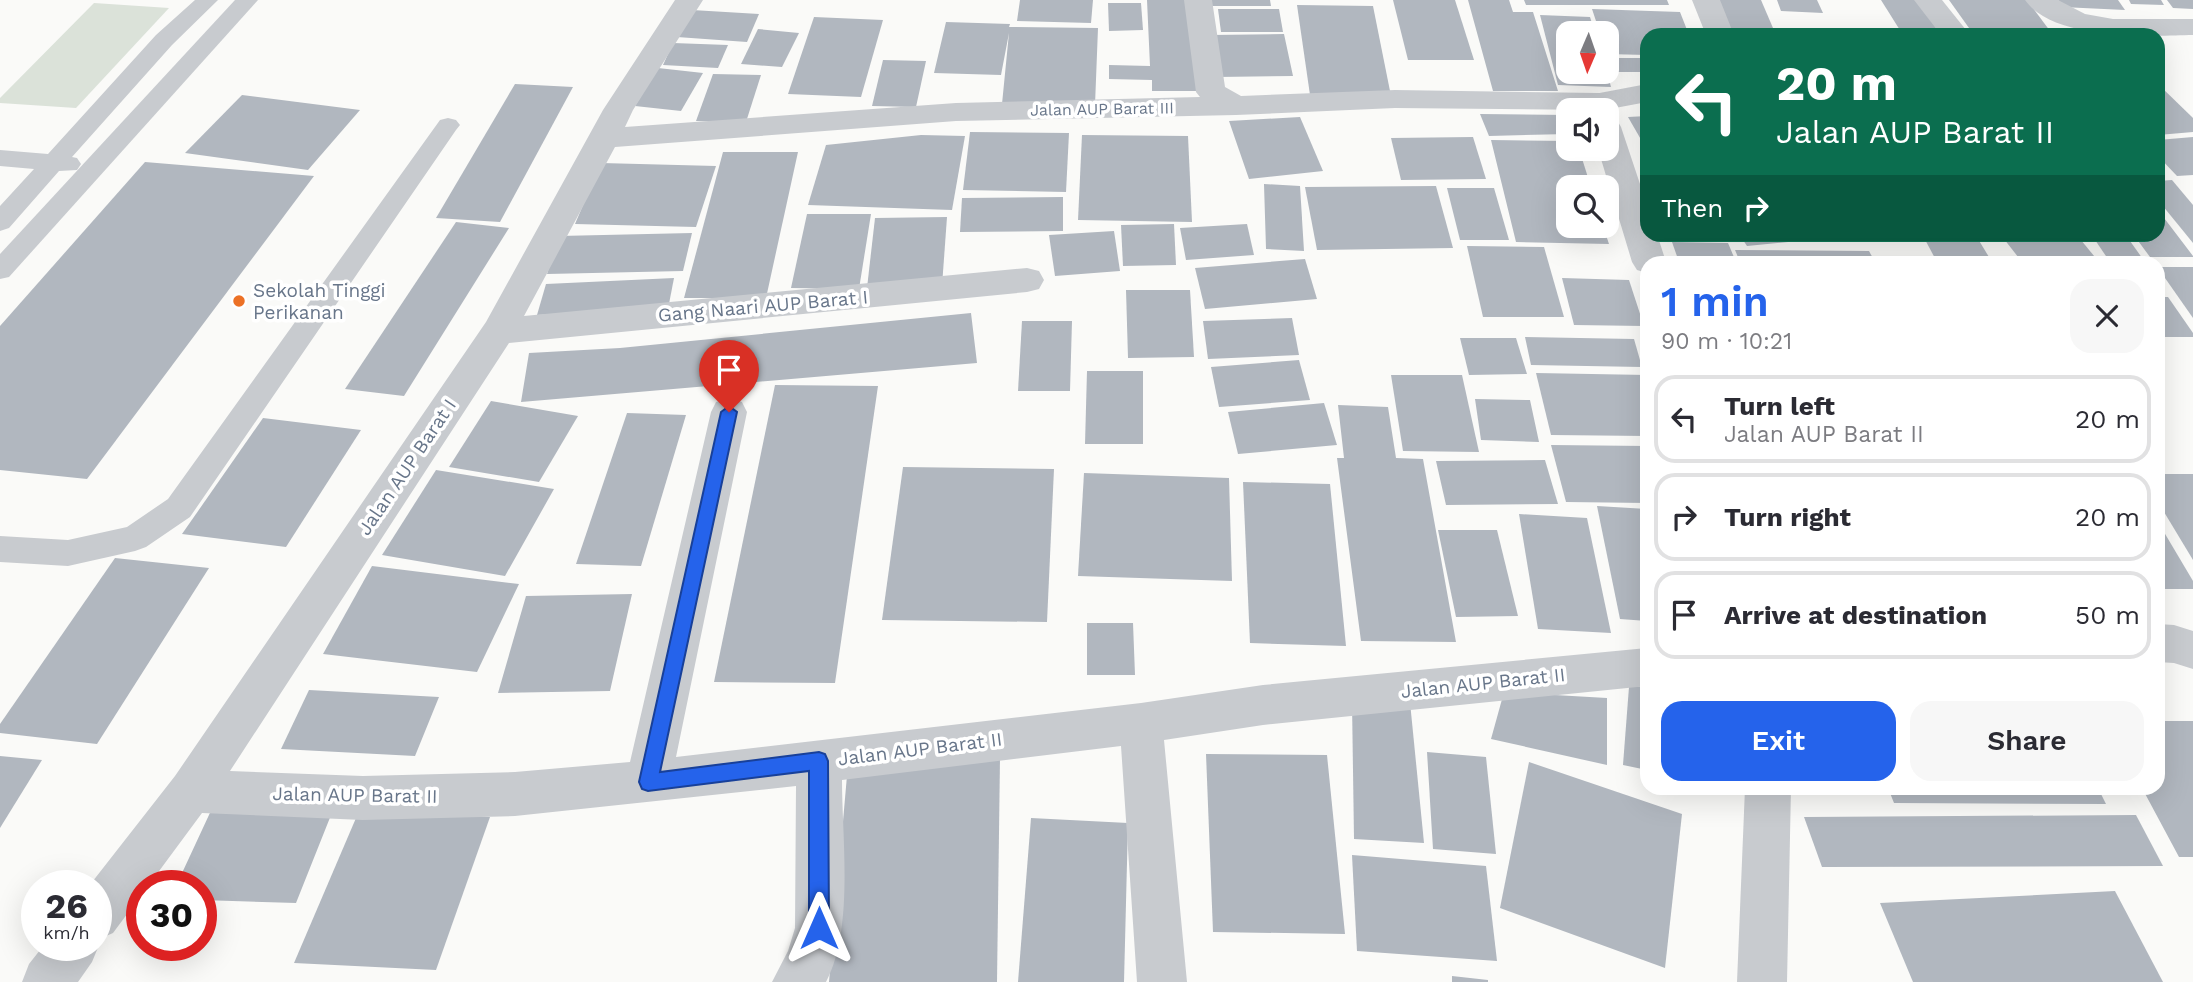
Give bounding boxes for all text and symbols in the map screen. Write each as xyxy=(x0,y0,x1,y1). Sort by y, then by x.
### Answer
north arrow xyxy=(1556,21,1619,84)
map controls xyxy=(1556,21,1619,238)
text: 20 m xyxy=(1776,54,1897,112)
icon: left xyxy=(1661,56,1752,147)
street label: Jalan AUP Barat III xyxy=(1030,98,1174,120)
button: sound xyxy=(1556,98,1619,161)
text: Jalan AUP Barat II xyxy=(1776,113,2054,151)
button: search xyxy=(1556,175,1619,238)
icon: right xyxy=(1737,189,1775,227)
text: Then xyxy=(1661,193,1723,223)
text: 1 min xyxy=(1661,277,1769,326)
place label: Sekolah Tinggi Perikanan xyxy=(253,279,386,324)
button: close xyxy=(2070,279,2144,353)
street label: Gang Naari AUP Barat I xyxy=(657,285,869,327)
marker: Sekolah Tinggi Perikanan xyxy=(231,293,247,309)
text: 90 m · 10:21 xyxy=(1661,328,1792,355)
pin xyxy=(699,340,759,412)
icon: arrive xyxy=(710,351,748,389)
text: Turn left xyxy=(1724,391,1835,421)
street label: Jalan AUP Barat I xyxy=(353,394,461,540)
icon: left xyxy=(1665,400,1703,438)
text: 20 m xyxy=(2075,404,2140,434)
text: Jalan AUP Barat II xyxy=(1724,421,1924,448)
icon: right xyxy=(1665,498,1703,536)
text: Turn right xyxy=(1724,502,1851,532)
text: 20 m xyxy=(2075,502,2140,532)
icon: arrive xyxy=(1665,596,1703,634)
text: Arrive at destination xyxy=(1724,600,1987,630)
text: 50 m xyxy=(2075,600,2140,630)
street label: Jalan AUP Barat II xyxy=(1400,663,1566,703)
button: Exit xyxy=(1661,701,1896,781)
button: Share xyxy=(1910,701,2144,781)
street label: Jalan AUP Barat II xyxy=(837,728,1003,770)
street label: Jalan AUP Barat II xyxy=(272,782,438,808)
speed limit sign: 30 xyxy=(126,870,217,961)
text: 26 xyxy=(45,885,88,927)
position arrow xyxy=(782,891,856,965)
text: km/h xyxy=(43,922,90,943)

